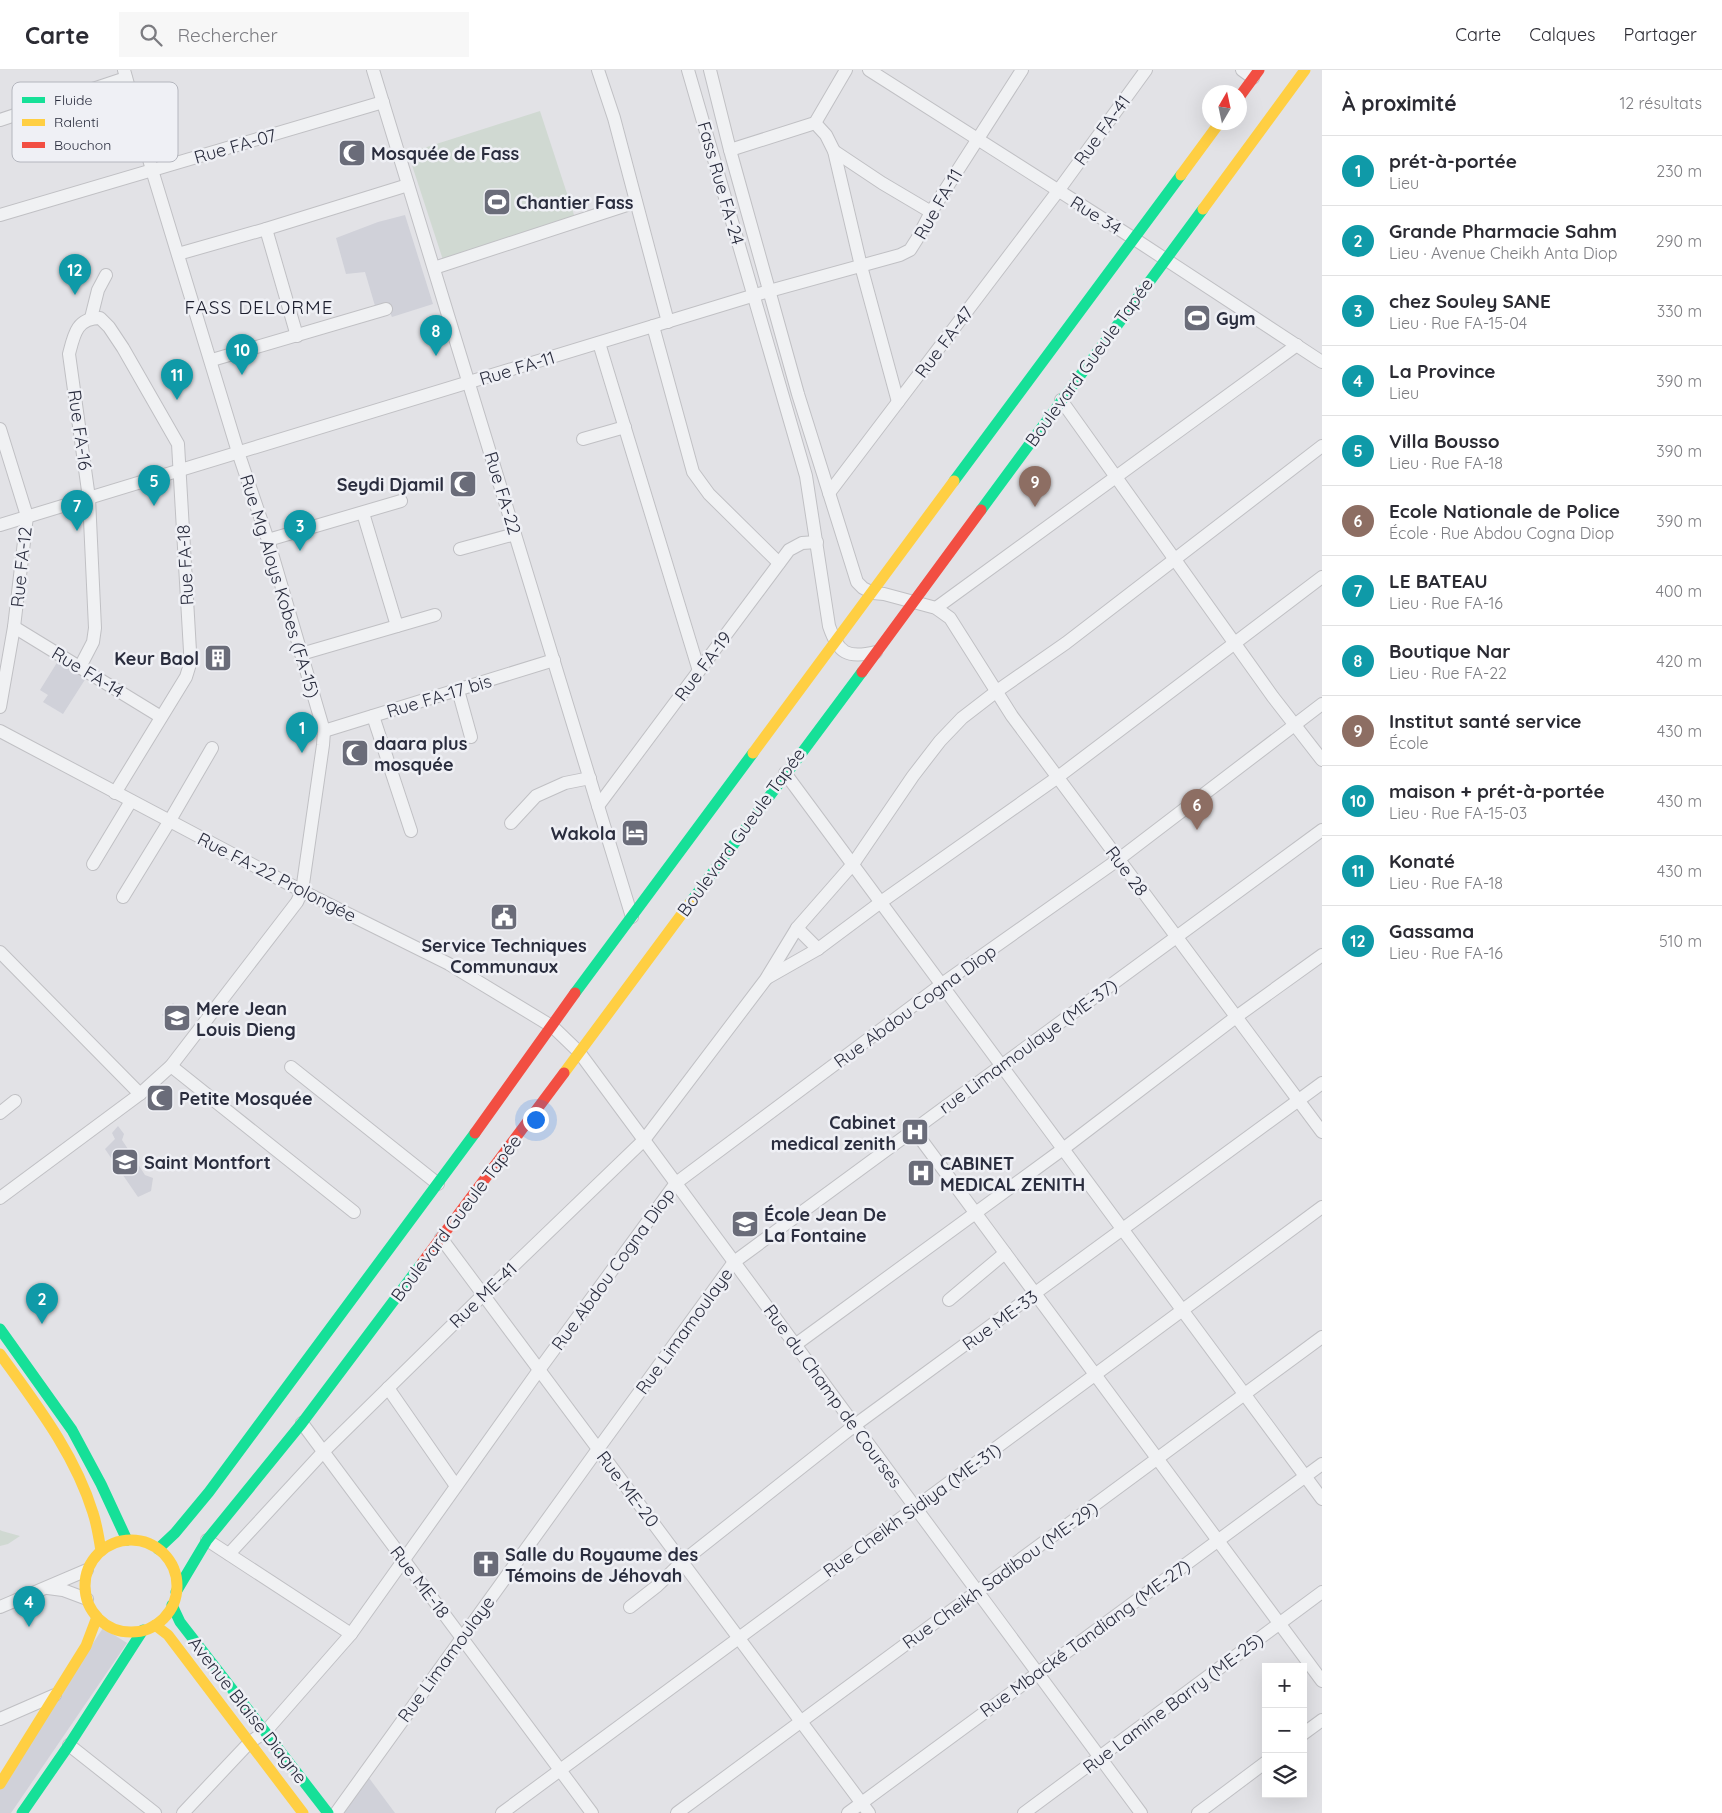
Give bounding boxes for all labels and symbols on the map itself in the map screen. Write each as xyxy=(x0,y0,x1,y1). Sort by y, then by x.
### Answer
legend xyxy=(12,82,178,162)
north arrow xyxy=(1202,85,1247,130)
street label: Rue FA-41 xyxy=(1069,90,1135,170)
text: Fluide xyxy=(54,91,93,109)
text: Ralenti xyxy=(54,113,99,131)
street label: Fass Rue FA-24 xyxy=(692,119,750,247)
street label: Rue FA-07 xyxy=(191,123,279,169)
text: Bouchon xyxy=(54,136,111,154)
mosque icon: Mosquée de Fass xyxy=(337,138,367,168)
place label: Mosquée de Fass xyxy=(371,142,519,165)
street label: Rue FA-11 xyxy=(909,164,967,244)
sports icon: Chantier Fass xyxy=(482,187,512,217)
street label: Rue 34 xyxy=(1066,190,1126,240)
place label: Chantier Fass xyxy=(516,191,634,214)
pin: 12 xyxy=(59,254,91,295)
street label: Boulevard Gueule Tapée xyxy=(1020,273,1158,451)
district label: FASS DELORME xyxy=(184,295,334,319)
street label: Rue FA-47 xyxy=(910,302,978,382)
sports icon: Gym xyxy=(1182,303,1212,333)
place label: Gym xyxy=(1216,307,1256,330)
pin: 8 xyxy=(420,315,452,356)
pin: 10 xyxy=(226,334,258,375)
street label: Rue FA-11 xyxy=(476,346,558,390)
pin: 11 xyxy=(161,359,193,400)
street label: Rue FA-16 xyxy=(63,388,97,472)
street label: Rue FA-22 xyxy=(480,449,526,537)
pin: 5 xyxy=(138,465,170,506)
pin: 9 xyxy=(1019,466,1051,507)
mosque icon: Seydi Djamil xyxy=(448,469,478,499)
street label: Rue Mg Aloys Kobes (FA-15) xyxy=(235,471,325,701)
place label: Seydi Djamil xyxy=(337,473,444,496)
pin: 7 xyxy=(61,490,93,531)
pin: 3 xyxy=(284,510,316,551)
street label: Rue FA-18 xyxy=(171,524,199,606)
street label: Rue FA-12 xyxy=(5,525,37,609)
street label: Rue FA-19 xyxy=(669,627,737,705)
street label: Rue FA-14 xyxy=(48,641,128,703)
building icon: Keur Baol xyxy=(203,643,233,673)
place label: Keur Baol xyxy=(114,647,199,670)
street label: Rue FA-17 bis xyxy=(384,669,494,723)
pin: 1 xyxy=(286,712,318,753)
place label: daara plus mosquée xyxy=(374,732,468,776)
mosque icon: daara plus mosquée xyxy=(340,738,370,768)
street label: Boulevard Gueule Tapée xyxy=(672,743,810,921)
pin: 6 xyxy=(1181,789,1213,830)
hotel icon: Wakola xyxy=(620,818,650,848)
place label: Wakola xyxy=(551,822,616,845)
street label: Rue FA-22 Prolongée xyxy=(194,827,360,927)
street label: Rue 28 xyxy=(1101,841,1153,901)
public building icon: Service Techniques Communaux xyxy=(489,902,519,932)
place label: Service Techniques Communaux xyxy=(421,934,587,978)
street label: Rue Abdou Cogna Diop xyxy=(829,939,1001,1073)
street label: rue Limamoulaye (ME-37) xyxy=(934,973,1122,1119)
place label: Mere Jean Louis Dieng xyxy=(196,997,296,1041)
school or university icon: Mere Jean Louis Dieng xyxy=(162,1003,192,1033)
mosque icon: Petite Mosquée xyxy=(145,1083,175,1113)
place label: Petite Mosquée xyxy=(179,1087,313,1110)
your location xyxy=(523,1107,549,1133)
place label: Cabinet medical zenith xyxy=(771,1111,896,1155)
hospital icon: Cabinet medical zenith xyxy=(900,1117,930,1147)
street label: Boulevard Gueule Tapée xyxy=(386,1130,526,1306)
school or university icon: Saint Montfort xyxy=(110,1147,140,1177)
place label: Saint Montfort xyxy=(144,1151,271,1174)
place label: CABINET MEDICAL ZENITH xyxy=(940,1152,1085,1196)
hospital icon: CABINET MEDICAL ZENITH xyxy=(906,1158,936,1188)
street label: Rue Abdou Cogna Diop xyxy=(546,1183,680,1355)
place label: École Jean De La Fontaine xyxy=(764,1203,887,1247)
school or university icon: École Jean De La Fontaine xyxy=(730,1209,760,1239)
street label: Rue ME-41 xyxy=(444,1257,522,1333)
street label: Rue Limamoulaye xyxy=(630,1263,738,1399)
pin: 2 xyxy=(26,1283,58,1324)
street label: Rue ME-33 xyxy=(958,1285,1042,1355)
street label: Rue du Champ de Courses xyxy=(759,1300,907,1492)
street label: Rue Cheikh Sidiya (ME-31) xyxy=(819,1438,1005,1582)
street label: Rue ME-20 xyxy=(592,1446,664,1532)
street label: Rue Cheikh Sadibou (ME-29) xyxy=(898,1496,1102,1654)
street label: Rue ME-18 xyxy=(385,1541,455,1623)
place label: Salle du Royaume des Témoins de Jéhovah xyxy=(505,1543,698,1587)
church icon: Salle du Royaume des Témoins de Jéhovah xyxy=(471,1549,501,1579)
street label: Rue Mbacké Tandiang (ME-27) xyxy=(975,1554,1195,1722)
pin: 4 xyxy=(13,1586,45,1627)
street label: Rue Limamoulaye xyxy=(392,1591,500,1727)
street label: Rue Lamine Barry (ME-25) xyxy=(1078,1627,1268,1779)
street label: Avenue Blaise Diagne xyxy=(184,1632,312,1788)

